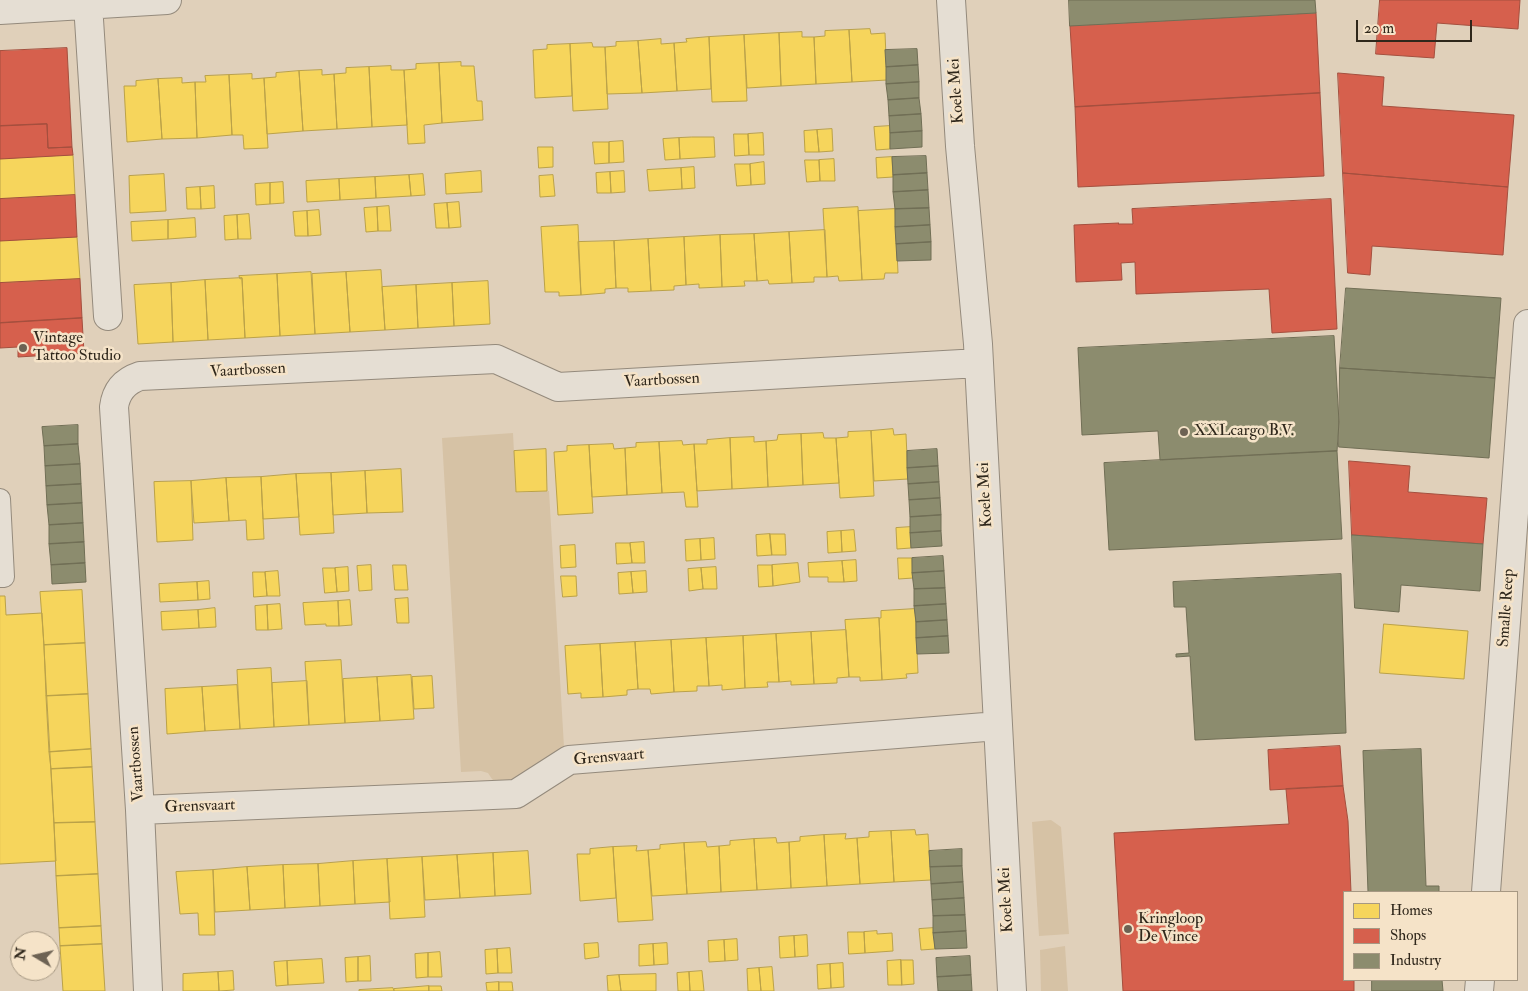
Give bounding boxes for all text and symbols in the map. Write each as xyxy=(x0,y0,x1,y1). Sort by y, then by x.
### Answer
scale bar xyxy=(1358,10,1474,42)
text: 20 m xyxy=(1364,19,1394,38)
street label: Koele Mei xyxy=(945,58,969,124)
place label: Vintage Tattoo Studio xyxy=(33,329,121,367)
marker: Vintage Tattoo Studio xyxy=(17,342,29,354)
street label: Vaartbossen xyxy=(210,359,286,383)
street label: Vaartbossen xyxy=(624,369,700,393)
place label: XXLcargo B.V. xyxy=(1194,422,1294,442)
marker: XXLcargo B.V. xyxy=(1178,426,1190,438)
street label: Koele Mei xyxy=(975,462,997,528)
street label: Smalle Reep xyxy=(1495,568,1519,648)
street label: Vaartbossen xyxy=(125,726,149,802)
street label: Grensvaart xyxy=(573,745,645,771)
street label: Grensvaart xyxy=(164,796,236,818)
street label: Koele Mei xyxy=(996,867,1018,933)
legend xyxy=(1343,891,1518,981)
text: Homes xyxy=(1390,901,1432,920)
place label: Kringloop De Vince xyxy=(1138,910,1203,948)
marker: Kringloop De Vince xyxy=(1122,923,1134,935)
text: Shops xyxy=(1390,926,1426,945)
north arrow xyxy=(10,931,60,981)
text: N xyxy=(11,946,30,961)
text: Industry xyxy=(1390,951,1441,970)

